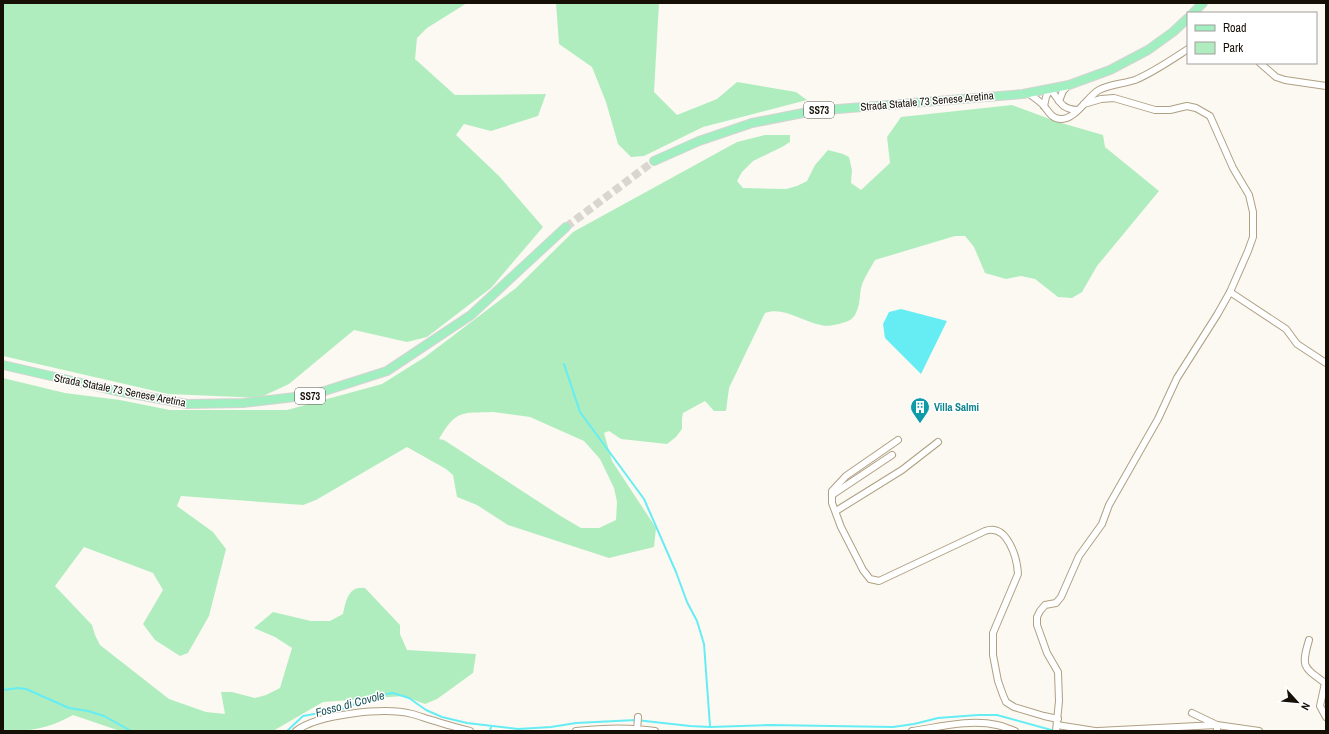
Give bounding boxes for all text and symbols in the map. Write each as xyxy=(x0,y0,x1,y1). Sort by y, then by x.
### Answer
legend xyxy=(1187,12,1317,64)
text: Road xyxy=(1223,20,1247,36)
text: Park xyxy=(1223,40,1243,56)
street label: Strada Statale 73 Senese Aretina xyxy=(860,88,994,114)
road number: SS73 xyxy=(804,102,834,118)
street label: Strada Statale 73 Senese Aretina xyxy=(53,370,187,410)
road number: SS73 xyxy=(295,388,325,404)
building icon: Villa Salmi xyxy=(909,396,931,424)
place label: Villa Salmi xyxy=(934,400,979,414)
north arrow xyxy=(1277,682,1317,722)
water label: Fosso di Covole xyxy=(314,687,387,721)
text: N xyxy=(1298,700,1314,713)

